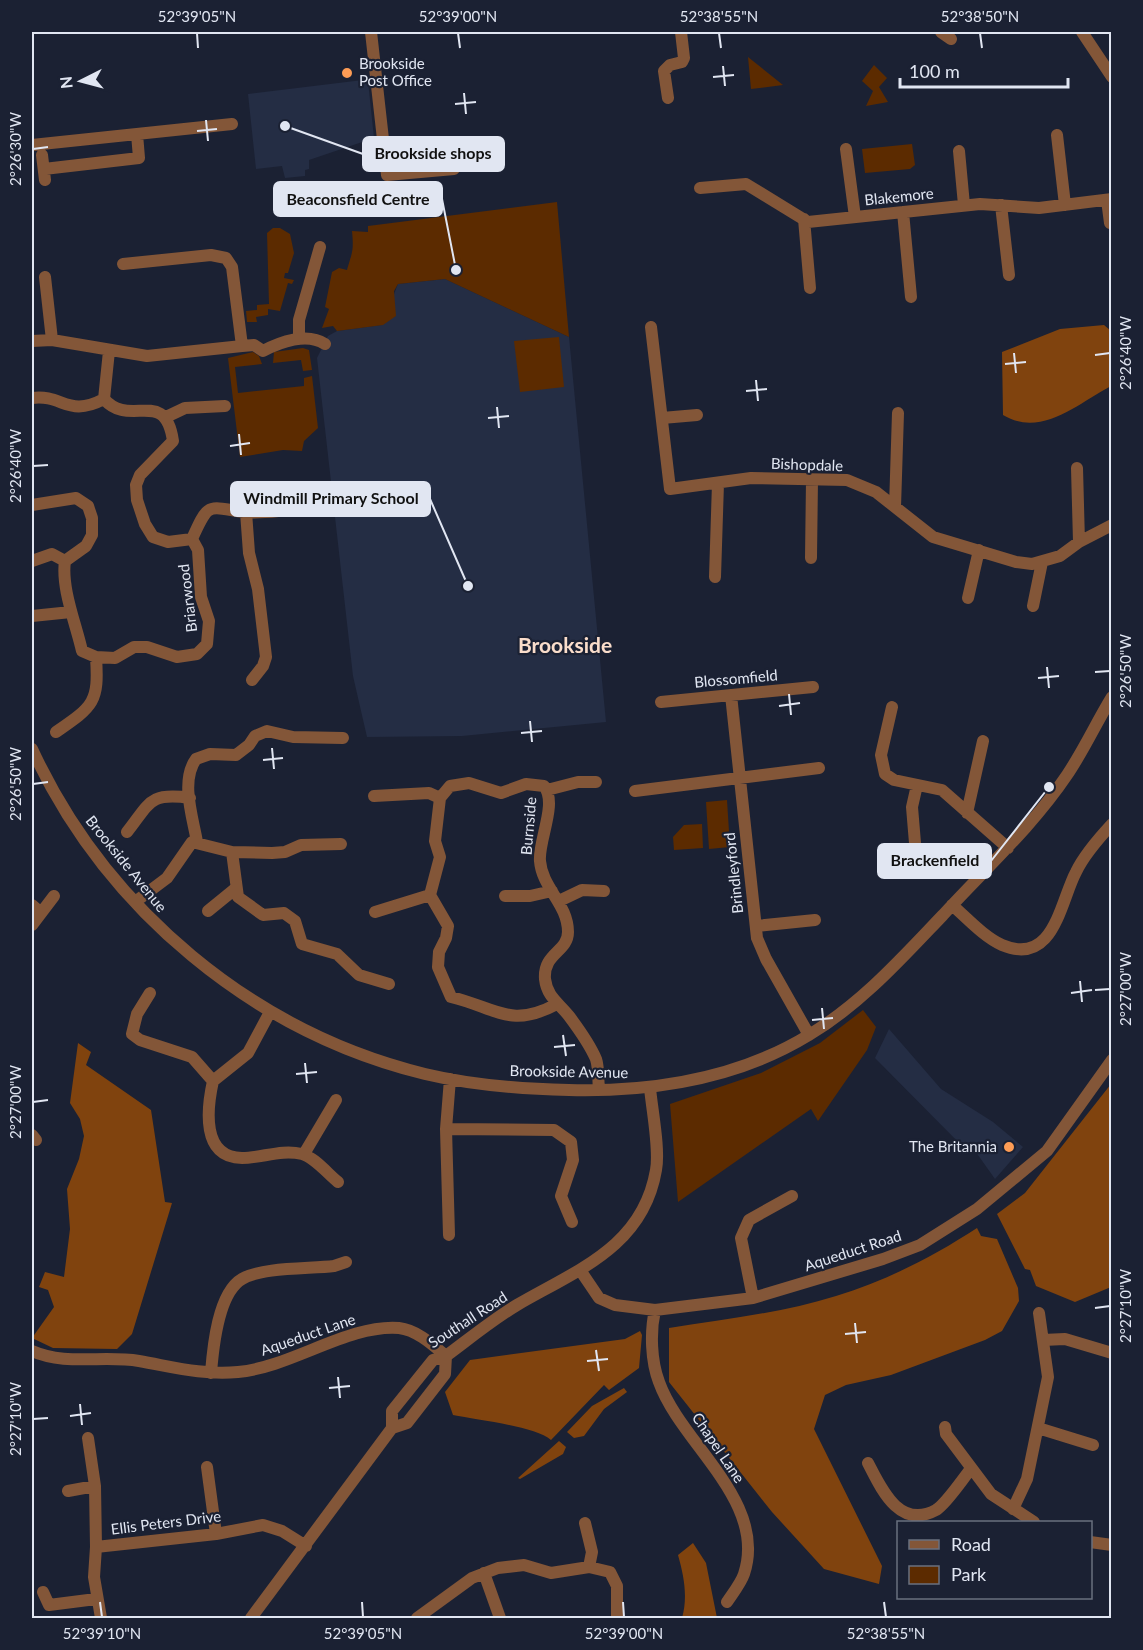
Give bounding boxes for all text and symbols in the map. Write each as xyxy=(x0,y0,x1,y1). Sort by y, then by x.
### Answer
text: 52°39'05"N xyxy=(158,7,236,25)
text: 52°39'00"N xyxy=(419,7,497,25)
text: 52°38'55"N xyxy=(680,7,758,25)
text: 52°38'50"N xyxy=(941,7,1019,25)
north arrow xyxy=(51,51,111,111)
scale bar xyxy=(900,51,1068,89)
place label: Brookside Post Office xyxy=(359,54,432,89)
text: 100 m xyxy=(909,60,960,82)
marker: Brookside Post Office xyxy=(340,66,354,80)
text: N xyxy=(55,75,76,90)
text: 2°26'30"W xyxy=(6,112,24,186)
callout: Brookside shops xyxy=(363,137,504,171)
text: Brookside shops xyxy=(374,143,492,162)
callout: Beaconsfield Centre xyxy=(274,182,442,216)
street label: Blakemore xyxy=(863,183,935,209)
text: Beaconsfield Centre xyxy=(286,189,430,208)
text: 2°26'40"W xyxy=(1116,316,1134,390)
text: 2°26'40"W xyxy=(6,429,24,503)
street label: Bishopdale xyxy=(771,454,844,474)
callout: Windmill Primary School xyxy=(231,482,430,516)
text: Windmill Primary School xyxy=(243,488,419,507)
street label: Briarwood xyxy=(174,563,200,633)
district label: Brookside xyxy=(518,632,612,657)
text: 2°26'50"W xyxy=(1116,634,1134,708)
street label: Blossomfield xyxy=(693,665,778,691)
text: 2°26'50"W xyxy=(6,747,24,821)
street label: Burnside xyxy=(517,796,540,856)
street label: Brookside Avenue xyxy=(82,812,171,915)
street label: Brindleyford xyxy=(720,832,746,915)
callout: Brackenfield xyxy=(878,844,991,878)
text: Brackenfield xyxy=(891,850,979,869)
text: 2°27'00"W xyxy=(1116,952,1134,1026)
street label: Brookside Avenue xyxy=(510,1061,629,1081)
text: 2°27'00"W xyxy=(6,1065,24,1139)
place label: The Britannia xyxy=(909,1137,997,1155)
marker: The Britannia xyxy=(1002,1140,1016,1154)
street label: Aqueduct Road xyxy=(802,1226,904,1274)
text: 2°27'10"W xyxy=(1116,1269,1134,1343)
street label: Southall Road xyxy=(425,1287,510,1351)
street label: Aqueduct Lane xyxy=(258,1309,358,1359)
text: 2°27'10"W xyxy=(6,1382,24,1456)
street label: Chapel Lane xyxy=(689,1409,749,1486)
street label: Ellis Peters Drive xyxy=(110,1506,222,1538)
legend xyxy=(897,1521,1092,1599)
text: Road xyxy=(951,1533,991,1555)
text: Park xyxy=(951,1563,987,1585)
text: 52°39'10"N xyxy=(63,1624,141,1642)
text: 52°39'05"N xyxy=(324,1624,402,1642)
text: 52°39'00"N xyxy=(585,1624,663,1642)
text: 52°38'55"N xyxy=(847,1624,925,1642)

